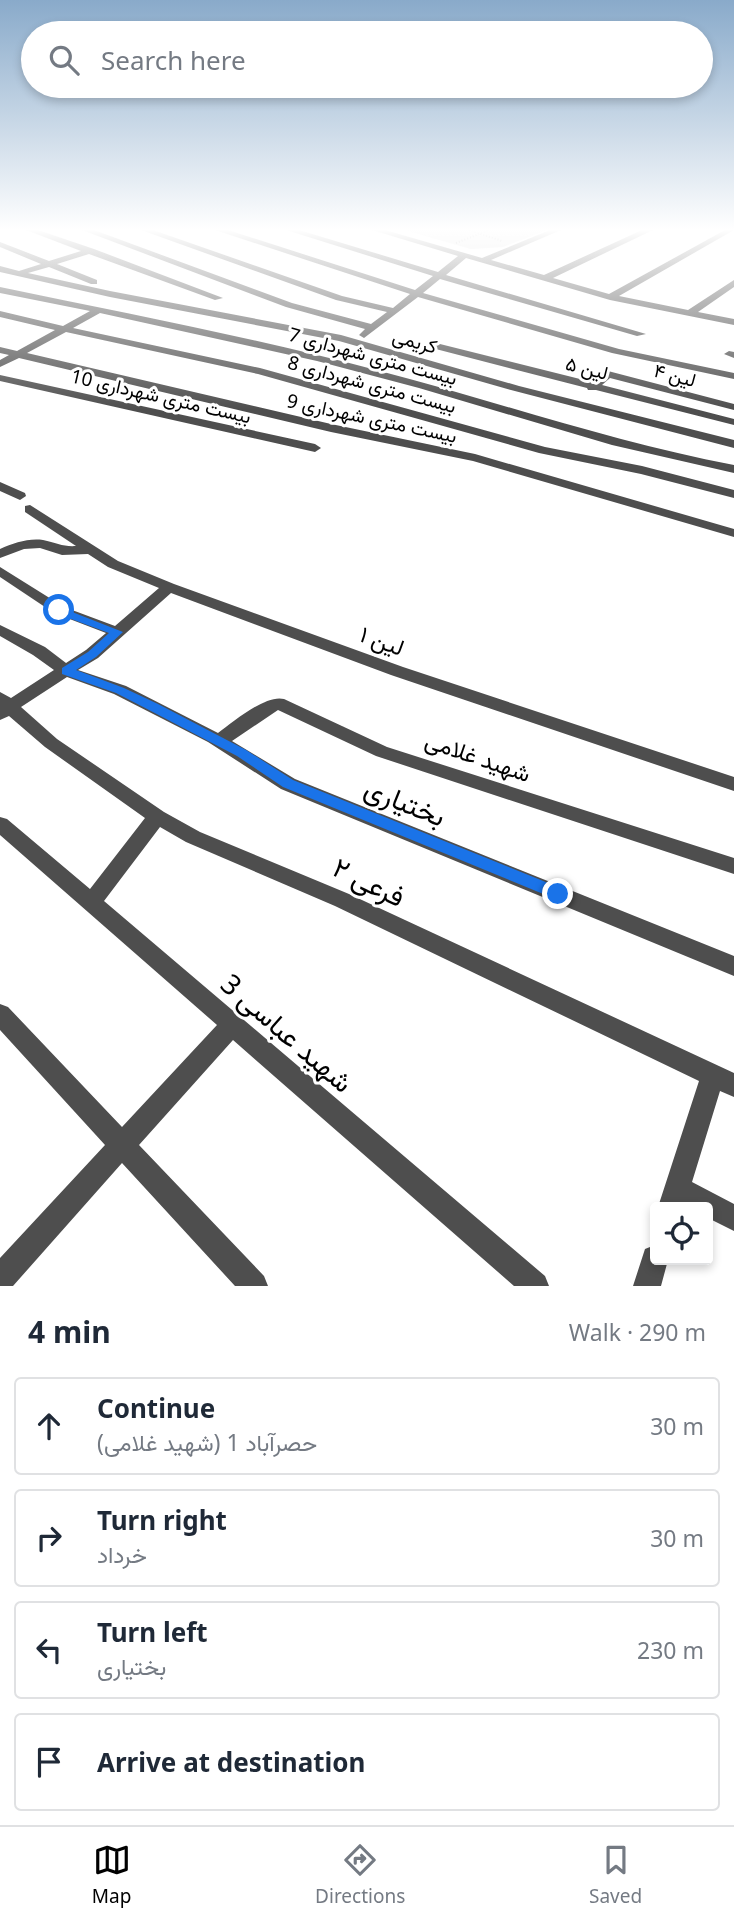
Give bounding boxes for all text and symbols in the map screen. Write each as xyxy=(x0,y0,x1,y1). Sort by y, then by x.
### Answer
search box xyxy=(21,21,713,98)
icon: search xyxy=(45,41,83,79)
text: Search here xyxy=(101,42,246,78)
street label: بیست متری شهرداری 7 xyxy=(286,321,460,391)
street label: کریمی xyxy=(390,323,440,359)
street label: بیست متری شهرداری 8 xyxy=(285,349,459,419)
street label: لین ۵ xyxy=(563,350,611,386)
street label: لین ۴ xyxy=(651,357,699,393)
street label: بیست متری شهرداری 10 xyxy=(68,363,254,429)
street label: بیست متری شهرداری 9 xyxy=(285,387,459,449)
route start xyxy=(43,594,74,625)
street label: لین ۱ xyxy=(356,617,409,663)
street label: شهید غلامی xyxy=(421,723,535,789)
street label: بختیاری xyxy=(359,768,452,834)
street label: ۲ فرعی xyxy=(327,847,412,915)
route end xyxy=(542,878,573,909)
street label: شهید عباسی 3 xyxy=(213,964,362,1100)
map controls xyxy=(650,1202,713,1265)
button: locate xyxy=(650,1202,713,1265)
text: 4 min xyxy=(28,1311,111,1352)
text: Walk · 290 m xyxy=(569,1316,706,1348)
text: Continue xyxy=(97,1390,215,1426)
icon: ahead xyxy=(30,1407,68,1445)
text: 30 m xyxy=(650,1410,704,1442)
text: حصرآباد 1 (شهید غلامی) xyxy=(97,1426,317,1458)
text: Turn right xyxy=(97,1502,227,1538)
icon: right xyxy=(30,1519,68,1557)
text: 30 m xyxy=(650,1522,704,1554)
text: خرداد xyxy=(97,1538,147,1570)
text: Turn left xyxy=(97,1614,208,1650)
icon: left xyxy=(30,1631,68,1669)
text: 230 m xyxy=(637,1634,704,1666)
text: بختیاری xyxy=(97,1650,166,1682)
icon: arrive xyxy=(30,1743,68,1781)
text: Arrive at destination xyxy=(97,1744,366,1780)
tab: Map xyxy=(92,1841,131,1909)
tab: Directions xyxy=(315,1841,405,1909)
tab: Saved xyxy=(589,1841,642,1909)

